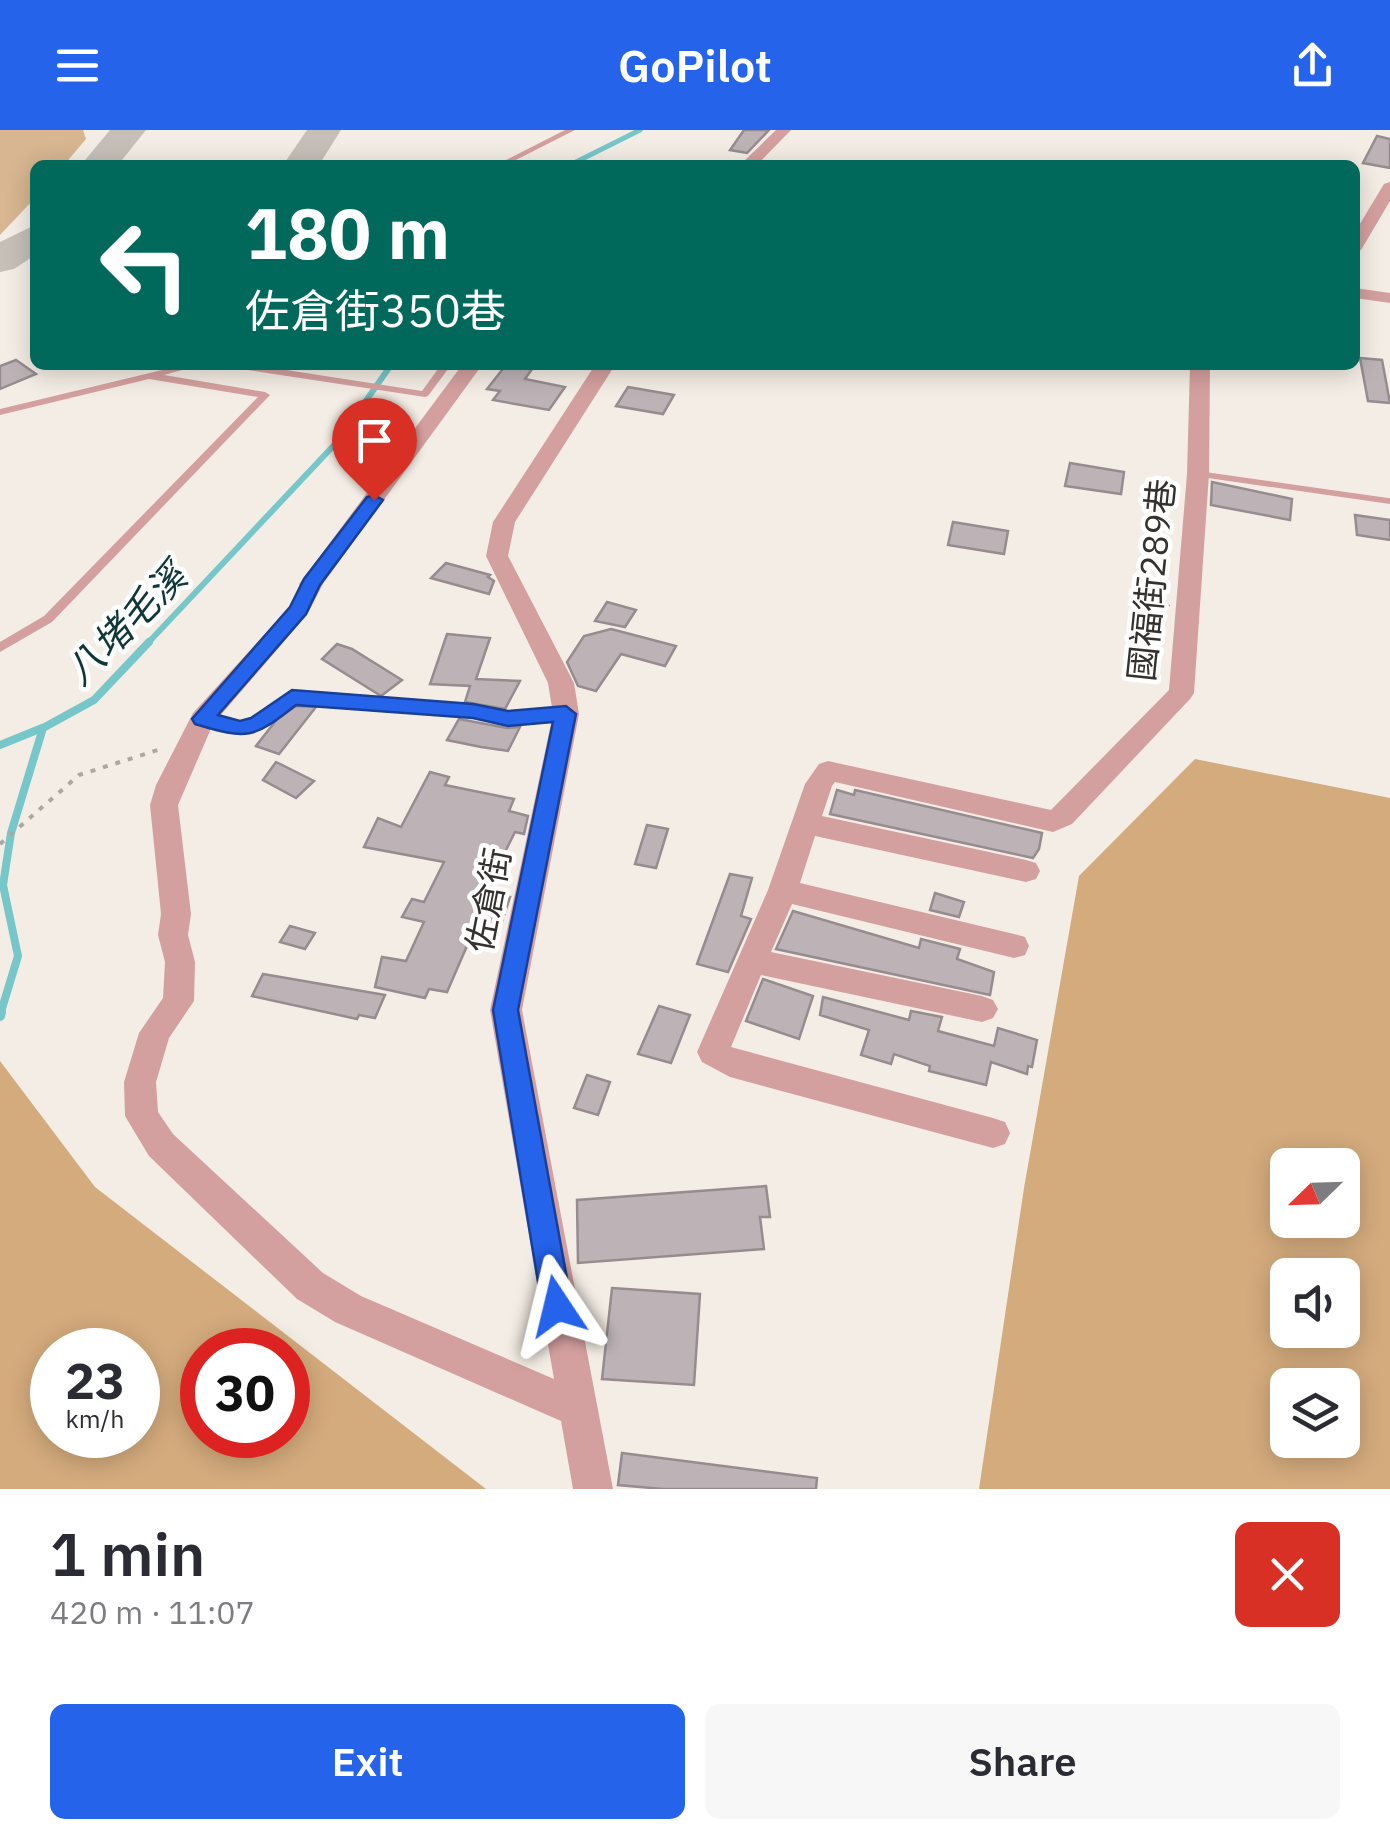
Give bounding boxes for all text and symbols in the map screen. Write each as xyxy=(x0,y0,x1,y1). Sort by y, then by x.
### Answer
text: GoPilot xyxy=(618,36,772,94)
icon: menu xyxy=(50,38,105,93)
icon: share xyxy=(1285,38,1340,93)
text: 180 m xyxy=(245,187,450,278)
icon: left xyxy=(80,200,210,330)
text: 佐倉街350巷 xyxy=(245,281,506,339)
pin xyxy=(332,398,417,501)
icon: arrive xyxy=(347,413,402,468)
street label: 國福街289巷 xyxy=(1118,477,1184,683)
water label: 八堵毛溪 xyxy=(54,548,200,694)
street label: 佐倉街 xyxy=(455,844,521,956)
north arrow xyxy=(1270,1148,1360,1238)
map controls xyxy=(1270,1148,1360,1458)
position arrow xyxy=(505,1254,609,1358)
button: sound xyxy=(1270,1258,1360,1348)
speed limit sign: 30 xyxy=(180,1328,310,1458)
text: 23 xyxy=(65,1348,125,1413)
button: layers xyxy=(1270,1368,1360,1458)
text: km/h xyxy=(66,1402,124,1435)
text: 1 min xyxy=(50,1514,205,1593)
button: close xyxy=(1235,1522,1340,1627)
text: 420 m · 11:07 xyxy=(50,1591,255,1633)
button: Exit xyxy=(50,1704,685,1819)
button: Share xyxy=(705,1704,1340,1819)

